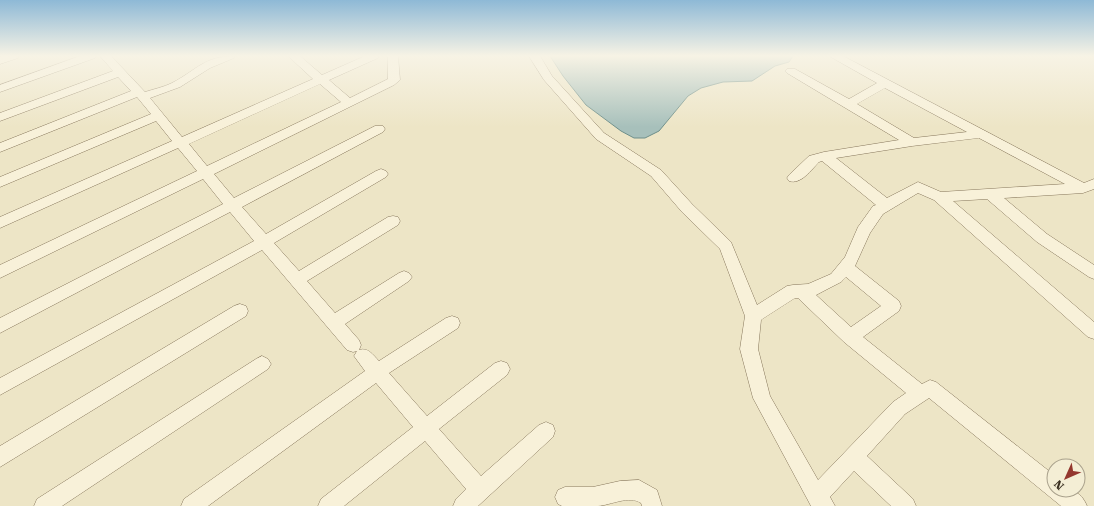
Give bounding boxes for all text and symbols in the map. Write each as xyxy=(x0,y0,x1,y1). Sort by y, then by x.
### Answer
north arrow xyxy=(1046,458,1086,498)
text: N xyxy=(1051,477,1067,492)

